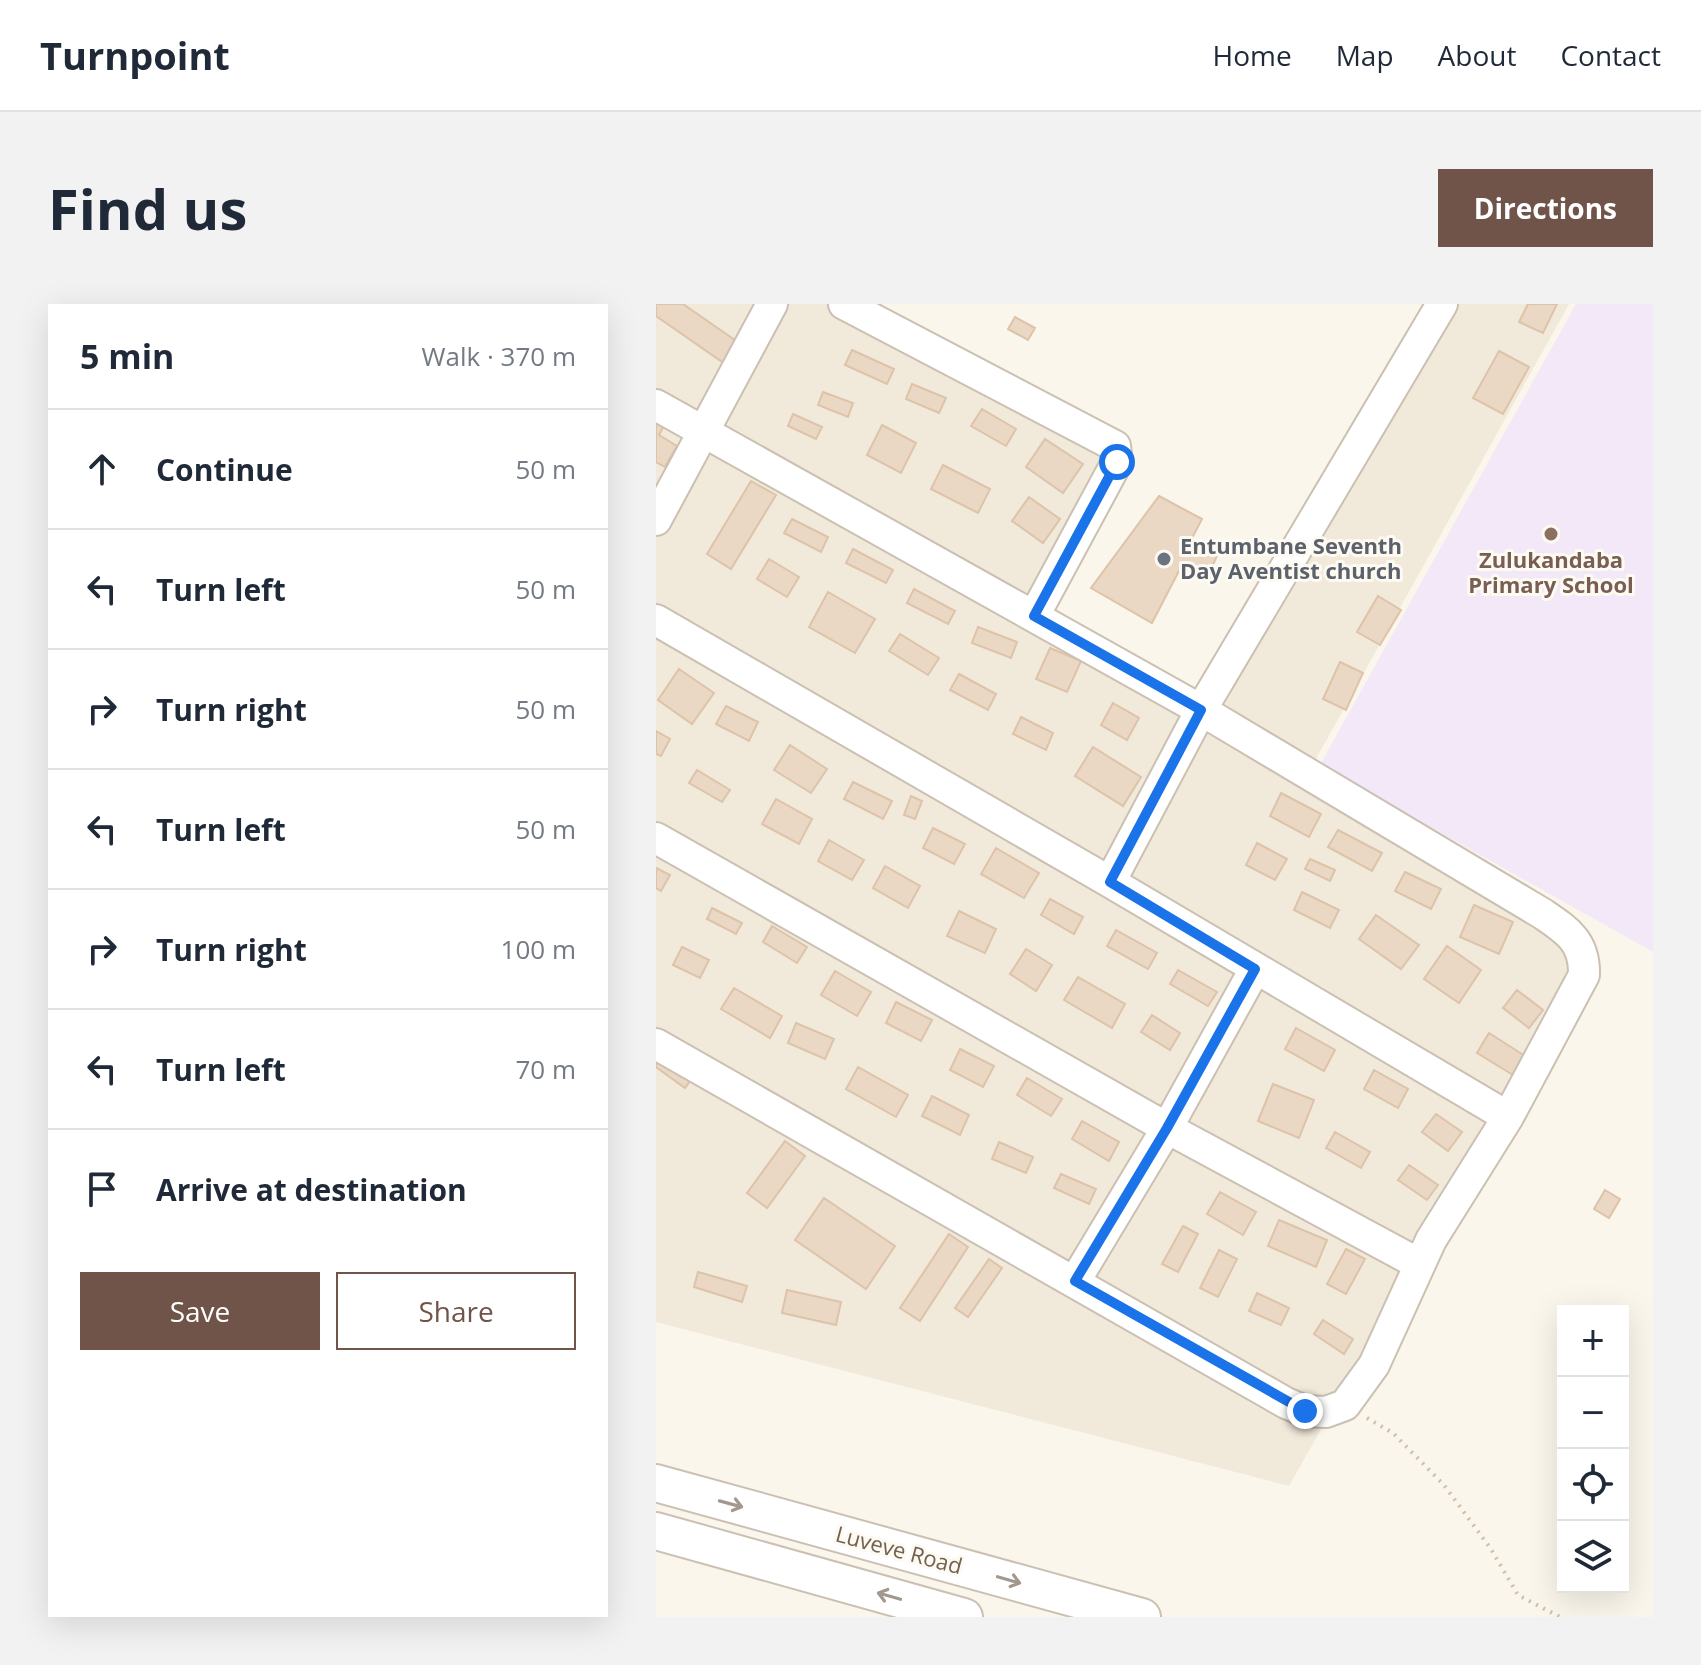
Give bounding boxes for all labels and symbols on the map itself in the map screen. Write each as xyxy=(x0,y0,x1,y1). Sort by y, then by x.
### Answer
route start xyxy=(1099,444,1135,480)
marker: Zulukandaba Primary School xyxy=(1542,525,1560,543)
place label: Entumbane Seventh Day Aventist church xyxy=(1180,530,1402,585)
place label: Zulukandaba Primary School xyxy=(1468,544,1634,599)
marker: Entumbane Seventh Day Aventist church xyxy=(1155,550,1173,568)
route end xyxy=(1287,1393,1323,1429)
one-way arrow xyxy=(718,1497,744,1512)
street label: Luveve Road xyxy=(833,1518,966,1580)
one-way arrow xyxy=(996,1574,1021,1588)
one-way arrow xyxy=(877,1588,903,1603)

